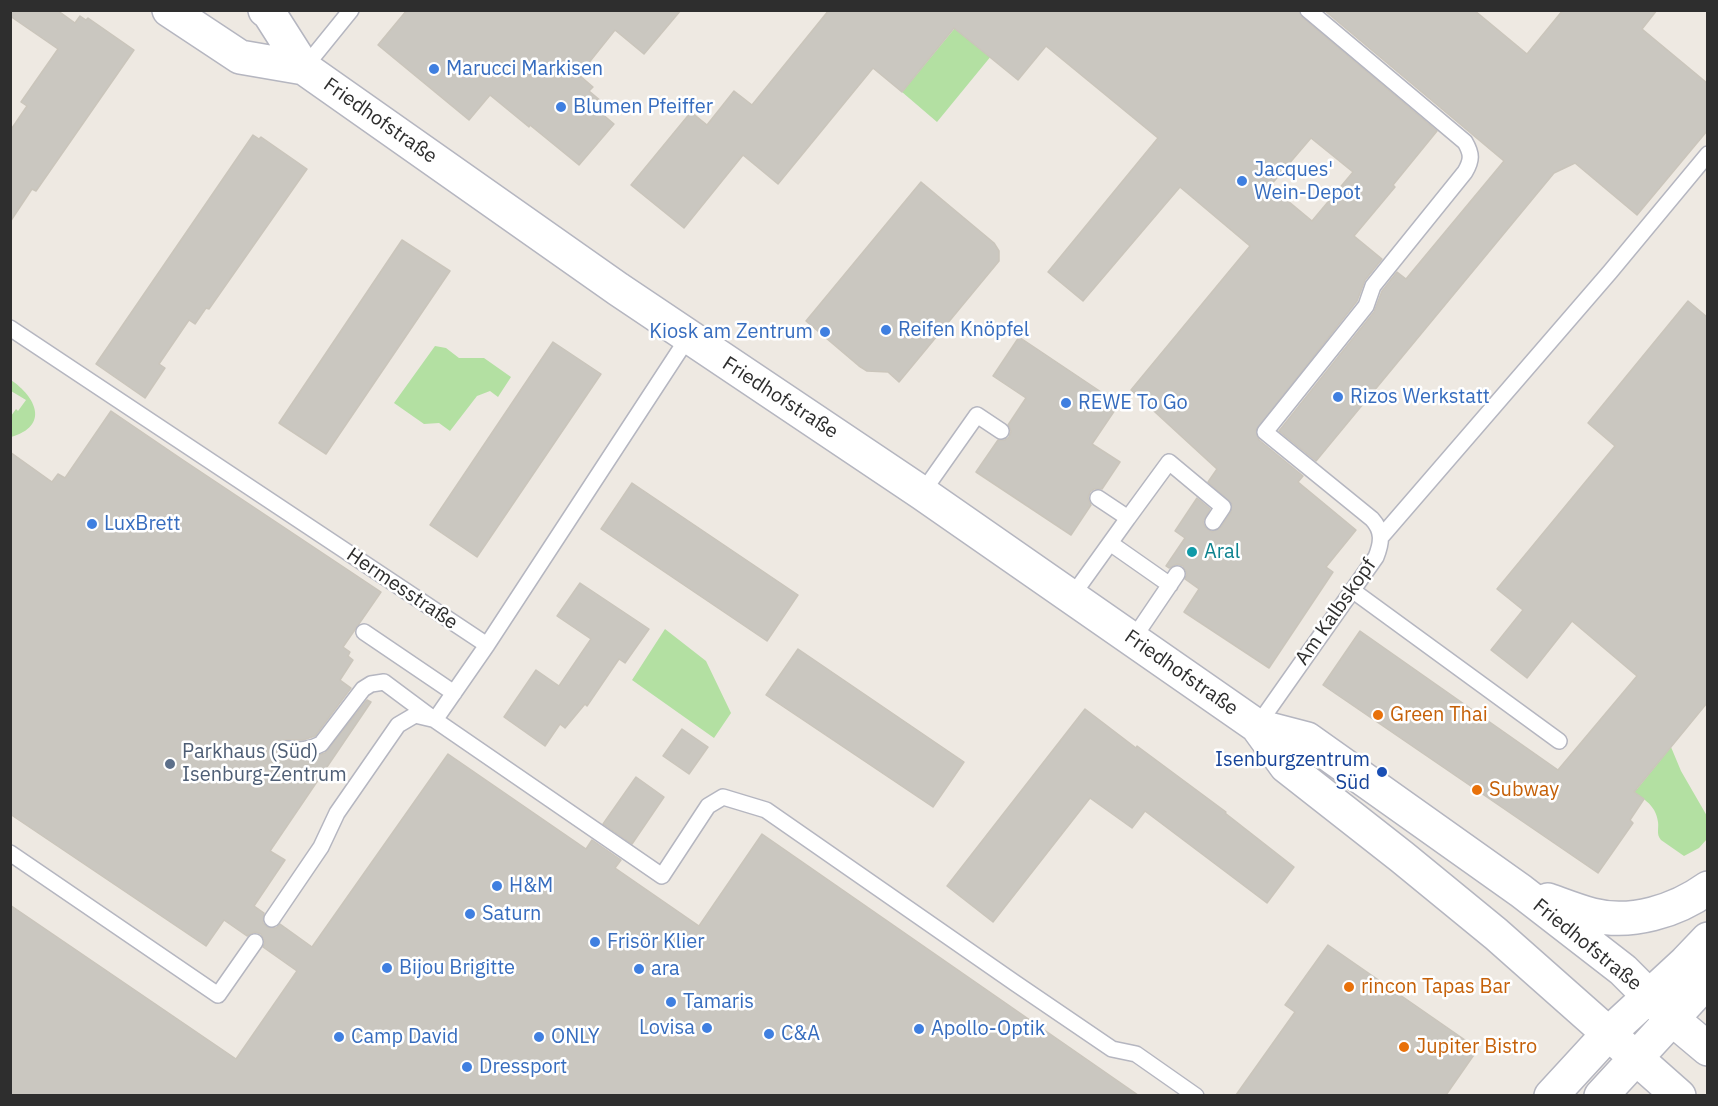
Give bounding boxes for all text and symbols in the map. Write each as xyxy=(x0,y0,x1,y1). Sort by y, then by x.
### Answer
place label: Marucci Markisen xyxy=(446,57,603,81)
marker: Marucci Markisen xyxy=(427,62,441,76)
street label: Friedhofstraße xyxy=(319,73,441,169)
place label: Blumen Pfeiffer xyxy=(573,95,713,119)
marker: Blumen Pfeiffer xyxy=(554,100,568,114)
place label: Jacques' Wein-Depot xyxy=(1254,158,1361,205)
marker: Jacques' Wein-Depot xyxy=(1235,174,1249,188)
place label: Reifen Knöpfel xyxy=(898,318,1029,342)
place label: Kiosk am Zentrum xyxy=(649,320,813,344)
marker: Reifen Knöpfel xyxy=(879,323,893,337)
marker: Kiosk am Zentrum xyxy=(818,325,832,339)
street label: Friedhofstraße xyxy=(718,352,842,444)
place label: Rizos Werkstatt xyxy=(1350,385,1490,409)
marker: Rizos Werkstatt xyxy=(1331,390,1345,404)
place label: REWE To Go xyxy=(1078,391,1188,415)
marker: REWE To Go xyxy=(1059,396,1073,410)
place label: LuxBrett xyxy=(104,512,180,536)
marker: LuxBrett xyxy=(85,517,99,531)
place label: Aral xyxy=(1204,540,1240,564)
street label: Hermesstraße xyxy=(342,543,462,635)
marker: Aral xyxy=(1185,545,1199,559)
street label: Am Kalbskopf xyxy=(1291,554,1381,670)
street label: Friedhofstraße xyxy=(1120,625,1242,721)
place label: Green Thai xyxy=(1390,703,1488,727)
marker: Green Thai xyxy=(1371,708,1385,722)
place label: Parkhaus (Süd) Isenburg-Zentrum xyxy=(182,740,347,787)
place label: Isenburgzentrum Süd xyxy=(1215,748,1370,795)
marker: Parkhaus (Süd) Isenburg-Zentrum xyxy=(163,757,177,771)
marker: Isenburgzentrum Süd xyxy=(1375,765,1389,779)
place label: Subway xyxy=(1489,778,1559,802)
marker: Subway xyxy=(1470,783,1484,797)
place label: H&M xyxy=(509,874,553,898)
marker: H&M xyxy=(490,879,504,893)
street label: Friedhofstraße xyxy=(1528,894,1646,996)
place label: Saturn xyxy=(482,902,541,926)
marker: Saturn xyxy=(463,907,477,921)
place label: Frisör Klier xyxy=(607,930,705,954)
marker: Frisör Klier xyxy=(588,935,602,949)
place label: Bijou Brigitte xyxy=(399,956,515,980)
place label: ara xyxy=(651,957,680,981)
marker: Bijou Brigitte xyxy=(380,961,394,975)
marker: ara xyxy=(632,962,646,976)
place label: rincon Tapas Bar xyxy=(1361,975,1510,999)
marker: rincon Tapas Bar xyxy=(1342,980,1356,994)
place label: Tamaris xyxy=(683,990,754,1014)
marker: Tamaris xyxy=(664,995,678,1009)
place label: Lovisa xyxy=(639,1016,695,1040)
place label: Apollo-Optik xyxy=(931,1017,1045,1041)
marker: Lovisa xyxy=(700,1021,714,1035)
place label: C&A xyxy=(781,1022,820,1046)
marker: Apollo-Optik xyxy=(912,1022,926,1036)
place label: Camp David xyxy=(351,1025,458,1049)
place label: ONLY xyxy=(551,1025,600,1049)
marker: C&A xyxy=(762,1027,776,1041)
marker: Camp David xyxy=(332,1030,346,1044)
marker: ONLY xyxy=(532,1030,546,1044)
place label: Jupiter Bistro xyxy=(1416,1035,1537,1059)
marker: Jupiter Bistro xyxy=(1397,1040,1411,1054)
place label: Dressport xyxy=(479,1055,567,1079)
marker: Dressport xyxy=(460,1060,474,1074)

